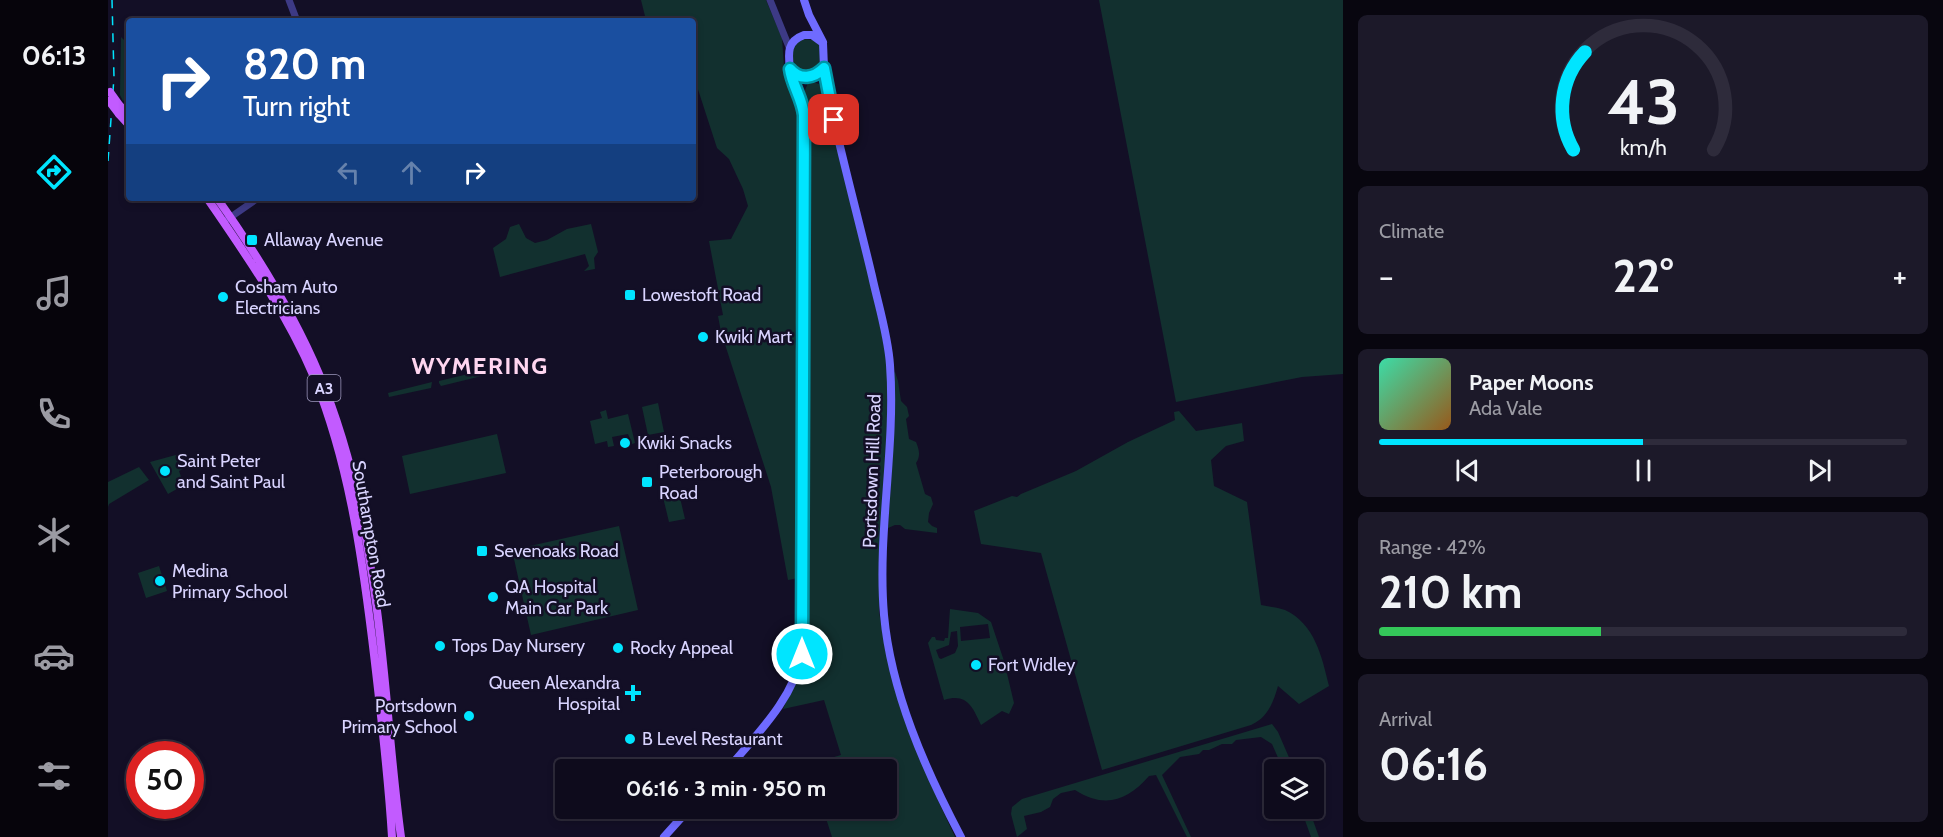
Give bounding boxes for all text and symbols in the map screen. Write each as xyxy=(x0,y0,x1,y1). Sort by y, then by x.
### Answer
text: 820 m xyxy=(243,38,366,90)
text: 06:13 xyxy=(22,39,86,72)
icon: right xyxy=(144,42,222,120)
text: 43 xyxy=(1607,64,1679,140)
text: Turn right xyxy=(243,90,350,123)
pin xyxy=(808,94,859,145)
icon: arrive xyxy=(817,103,850,136)
text: km/h xyxy=(1620,134,1666,160)
icon: directions xyxy=(33,151,75,193)
icon: left xyxy=(332,156,365,189)
icon: ahead xyxy=(395,156,428,189)
icon: right xyxy=(458,156,491,189)
text: Climate xyxy=(1379,219,1444,243)
place label: Allaway Avenue xyxy=(264,229,383,251)
marker: Allaway Avenue xyxy=(245,233,259,247)
text: 22° xyxy=(1613,249,1673,303)
text: − xyxy=(1379,256,1394,296)
text: + xyxy=(1892,256,1907,296)
icon: music xyxy=(33,272,75,314)
place label: Cosham Auto Electricians xyxy=(235,276,338,319)
place label: Lowestoft Road xyxy=(642,284,761,306)
marker: Lowestoft Road xyxy=(623,288,637,302)
marker: Cosham Auto Electricians xyxy=(216,290,230,304)
place label: Kwiki Mart xyxy=(715,326,792,348)
marker: Kwiki Mart xyxy=(696,330,710,344)
district label: WYMERING xyxy=(411,351,549,380)
text: Paper Moons xyxy=(1469,369,1593,396)
road number: A3 xyxy=(308,375,340,401)
icon: phone xyxy=(33,393,75,435)
street label: Portsdown Hill Road xyxy=(858,394,886,548)
text: Ada Vale xyxy=(1469,396,1542,420)
place label: Kwiki Snacks xyxy=(637,432,732,454)
marker: Kwiki Snacks xyxy=(618,436,632,450)
place label: Saint Peter and Saint Paul xyxy=(177,450,286,493)
icon: previous xyxy=(1451,454,1484,487)
icon: pause xyxy=(1627,454,1660,487)
icon: next xyxy=(1803,454,1836,487)
street label: Southampton Road xyxy=(347,459,395,609)
place label: Peterborough Road xyxy=(659,461,763,504)
marker: Saint Peter and Saint Paul xyxy=(158,464,172,478)
marker: Peterborough Road xyxy=(640,475,654,489)
icon: climate xyxy=(33,514,75,556)
text: Range · 42% xyxy=(1379,535,1486,559)
place label: Sevenoaks Road xyxy=(494,540,619,562)
marker: Sevenoaks Road xyxy=(475,544,489,558)
place label: Medina Primary School xyxy=(172,560,288,603)
text: 210 km xyxy=(1379,565,1522,619)
marker: Medina Primary School xyxy=(153,574,167,588)
place label: QA Hospital Main Car Park xyxy=(505,576,609,619)
marker: QA Hospital Main Car Park xyxy=(486,590,500,604)
position arrow xyxy=(770,622,834,686)
icon: car xyxy=(33,635,75,677)
place label: Tops Day Nursery xyxy=(452,635,585,657)
place label: Rocky Appeal xyxy=(630,637,734,659)
marker: Tops Day Nursery xyxy=(433,639,447,653)
marker: Rocky Appeal xyxy=(611,641,625,655)
place label: Fort Widley xyxy=(988,654,1075,676)
marker: Fort Widley xyxy=(969,658,983,672)
place label: Queen Alexandra Hospital xyxy=(489,672,621,715)
marker: Queen Alexandra Hospital xyxy=(624,684,642,702)
place label: Portsdown Primary School xyxy=(342,695,458,738)
text: Arrival xyxy=(1379,707,1432,731)
marker: Portsdown Primary School xyxy=(462,709,476,723)
place label: B Level Restaurant xyxy=(642,728,783,750)
marker: B Level Restaurant xyxy=(623,732,637,746)
text: 06:16 xyxy=(1379,737,1488,791)
speed limit sign: 50 xyxy=(126,741,204,819)
icon: filters xyxy=(33,755,75,797)
map controls xyxy=(1264,759,1324,819)
button: layers xyxy=(1264,759,1324,819)
text: 06:16 · 3 min · 950 m xyxy=(626,775,826,802)

